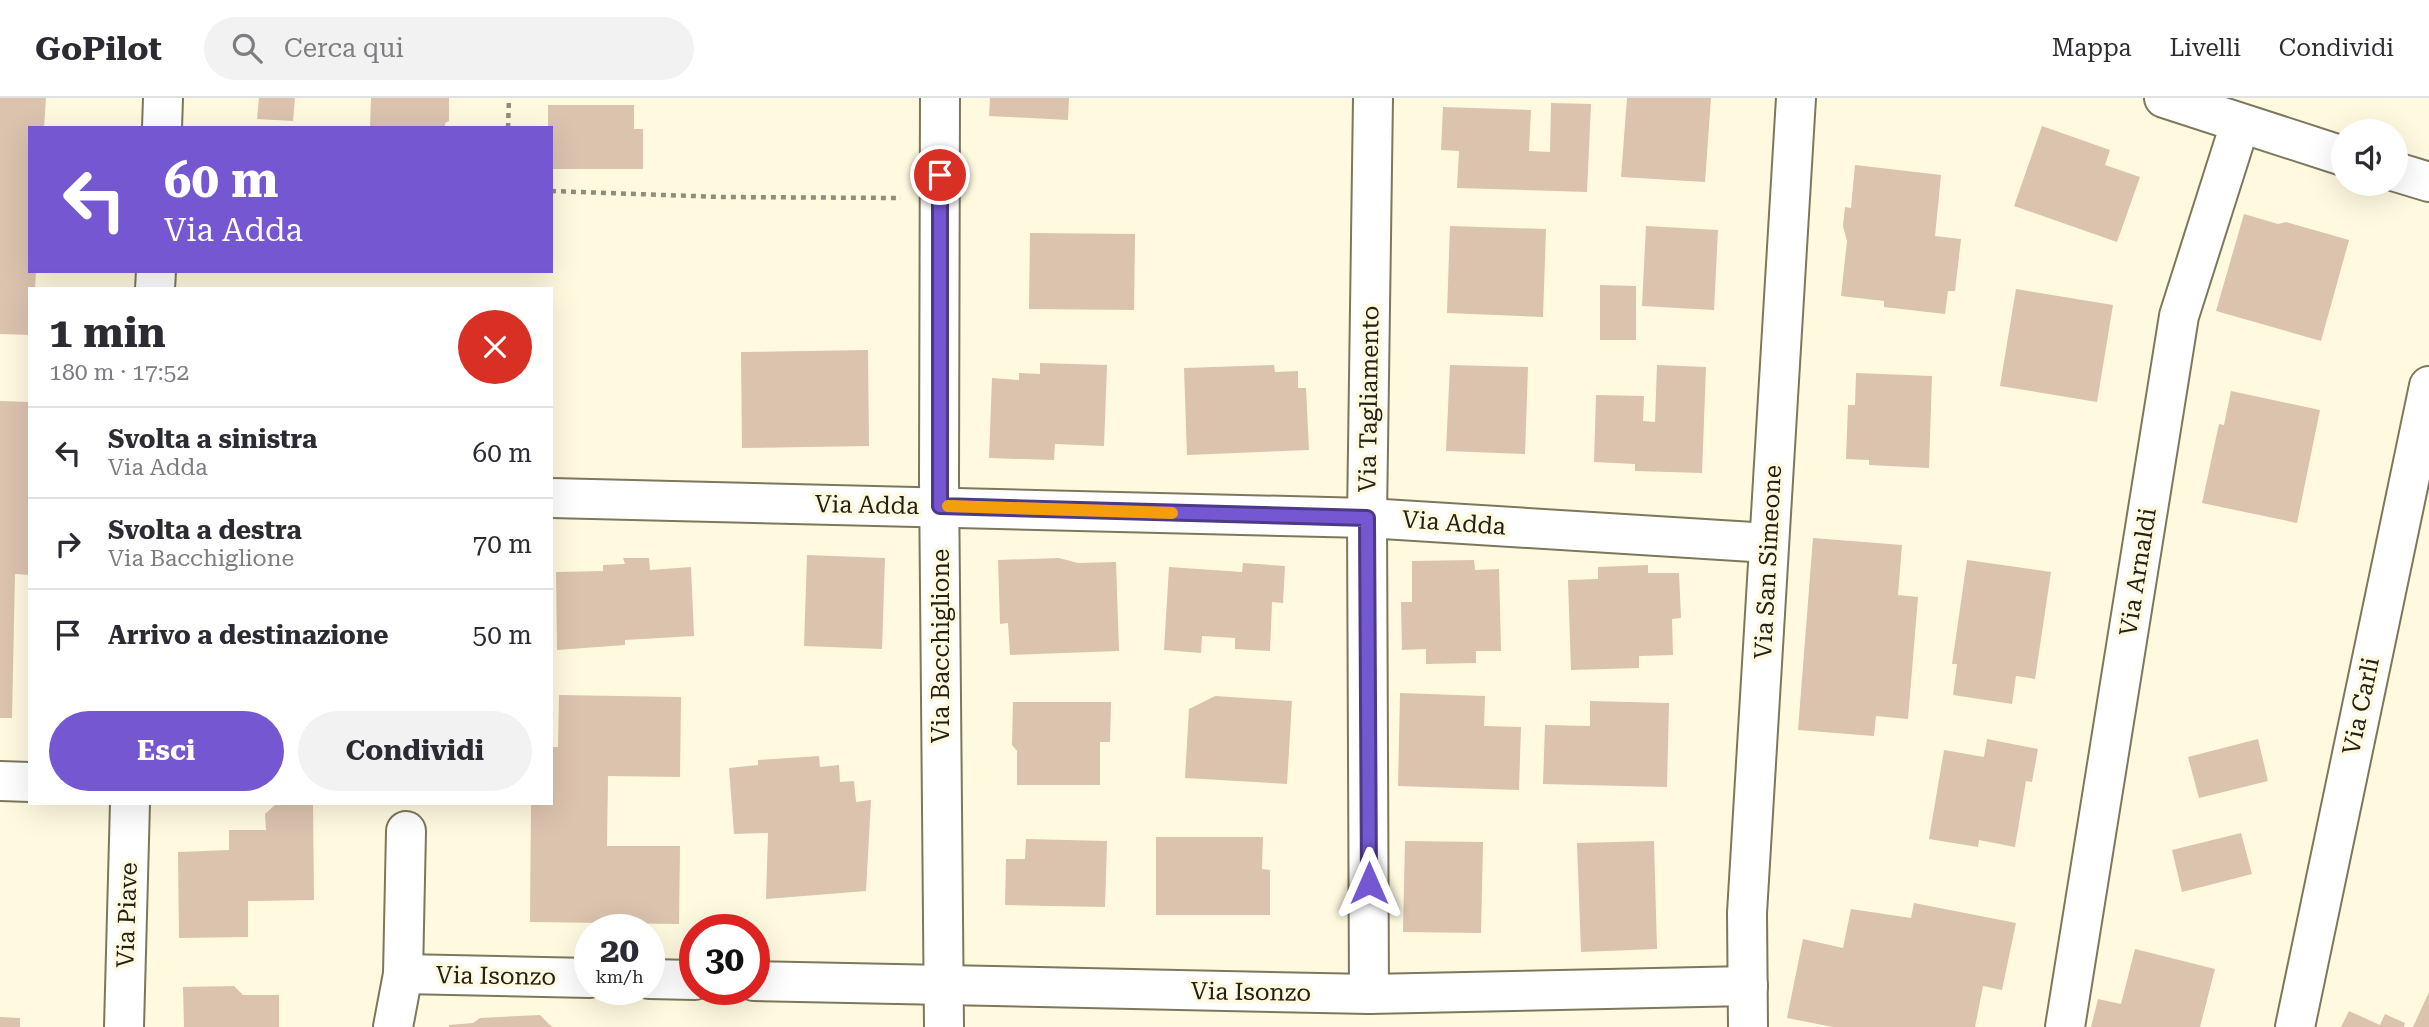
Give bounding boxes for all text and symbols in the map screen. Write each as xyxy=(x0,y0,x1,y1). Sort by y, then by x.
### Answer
search box xyxy=(204,17,694,80)
text: GoPilot xyxy=(35,29,162,68)
icon: search xyxy=(228,29,266,67)
text: Cerca qui xyxy=(284,33,404,63)
text: Mappa xyxy=(2052,34,2131,62)
text: Livelli xyxy=(2169,34,2241,62)
text: Condividi xyxy=(2279,34,2394,62)
map controls xyxy=(2331,119,2408,196)
button: sound xyxy=(2331,119,2408,196)
pin xyxy=(910,145,970,205)
text: 60 m xyxy=(164,152,279,209)
icon: left xyxy=(49,154,140,245)
icon: arrive xyxy=(921,156,959,194)
text: Via Adda xyxy=(164,211,303,249)
street label: Via Tagliamento xyxy=(1353,305,1385,493)
text: 1 min xyxy=(49,308,166,357)
button: close xyxy=(458,310,532,384)
text: 180 m · 17:52 xyxy=(49,359,189,386)
text: Svolta a sinistra xyxy=(108,424,317,454)
icon: left xyxy=(49,434,87,472)
text: 60 m xyxy=(473,438,532,468)
text: Via Adda xyxy=(108,454,208,481)
street label: Via San Simeone xyxy=(1749,464,1787,660)
street label: Via Adda xyxy=(815,490,919,520)
street label: Via Adda xyxy=(1401,505,1507,541)
street label: Via Arnaldi xyxy=(2114,506,2162,638)
text: Svolta a destra xyxy=(108,515,302,545)
icon: right xyxy=(49,525,87,563)
text: 70 m xyxy=(473,529,532,559)
text: Via Bacchiglione xyxy=(108,545,294,572)
street label: Via Bacchiglione xyxy=(927,549,955,743)
icon: arrive xyxy=(49,616,87,654)
text: Arrivo a destinazione xyxy=(108,620,389,650)
text: 50 m xyxy=(473,620,532,650)
street label: Via Carli xyxy=(2337,655,2385,757)
button: Esci xyxy=(49,711,284,791)
button: Condividi xyxy=(298,711,532,791)
position arrow xyxy=(1332,846,1406,920)
street label: Via Piave xyxy=(111,862,143,968)
speed limit sign: 30 xyxy=(679,914,770,1005)
text: 20 xyxy=(600,930,639,971)
street label: Via Isonzo xyxy=(436,961,556,991)
text: km/h xyxy=(595,966,644,987)
street label: Via Isonzo xyxy=(1191,977,1311,1007)

